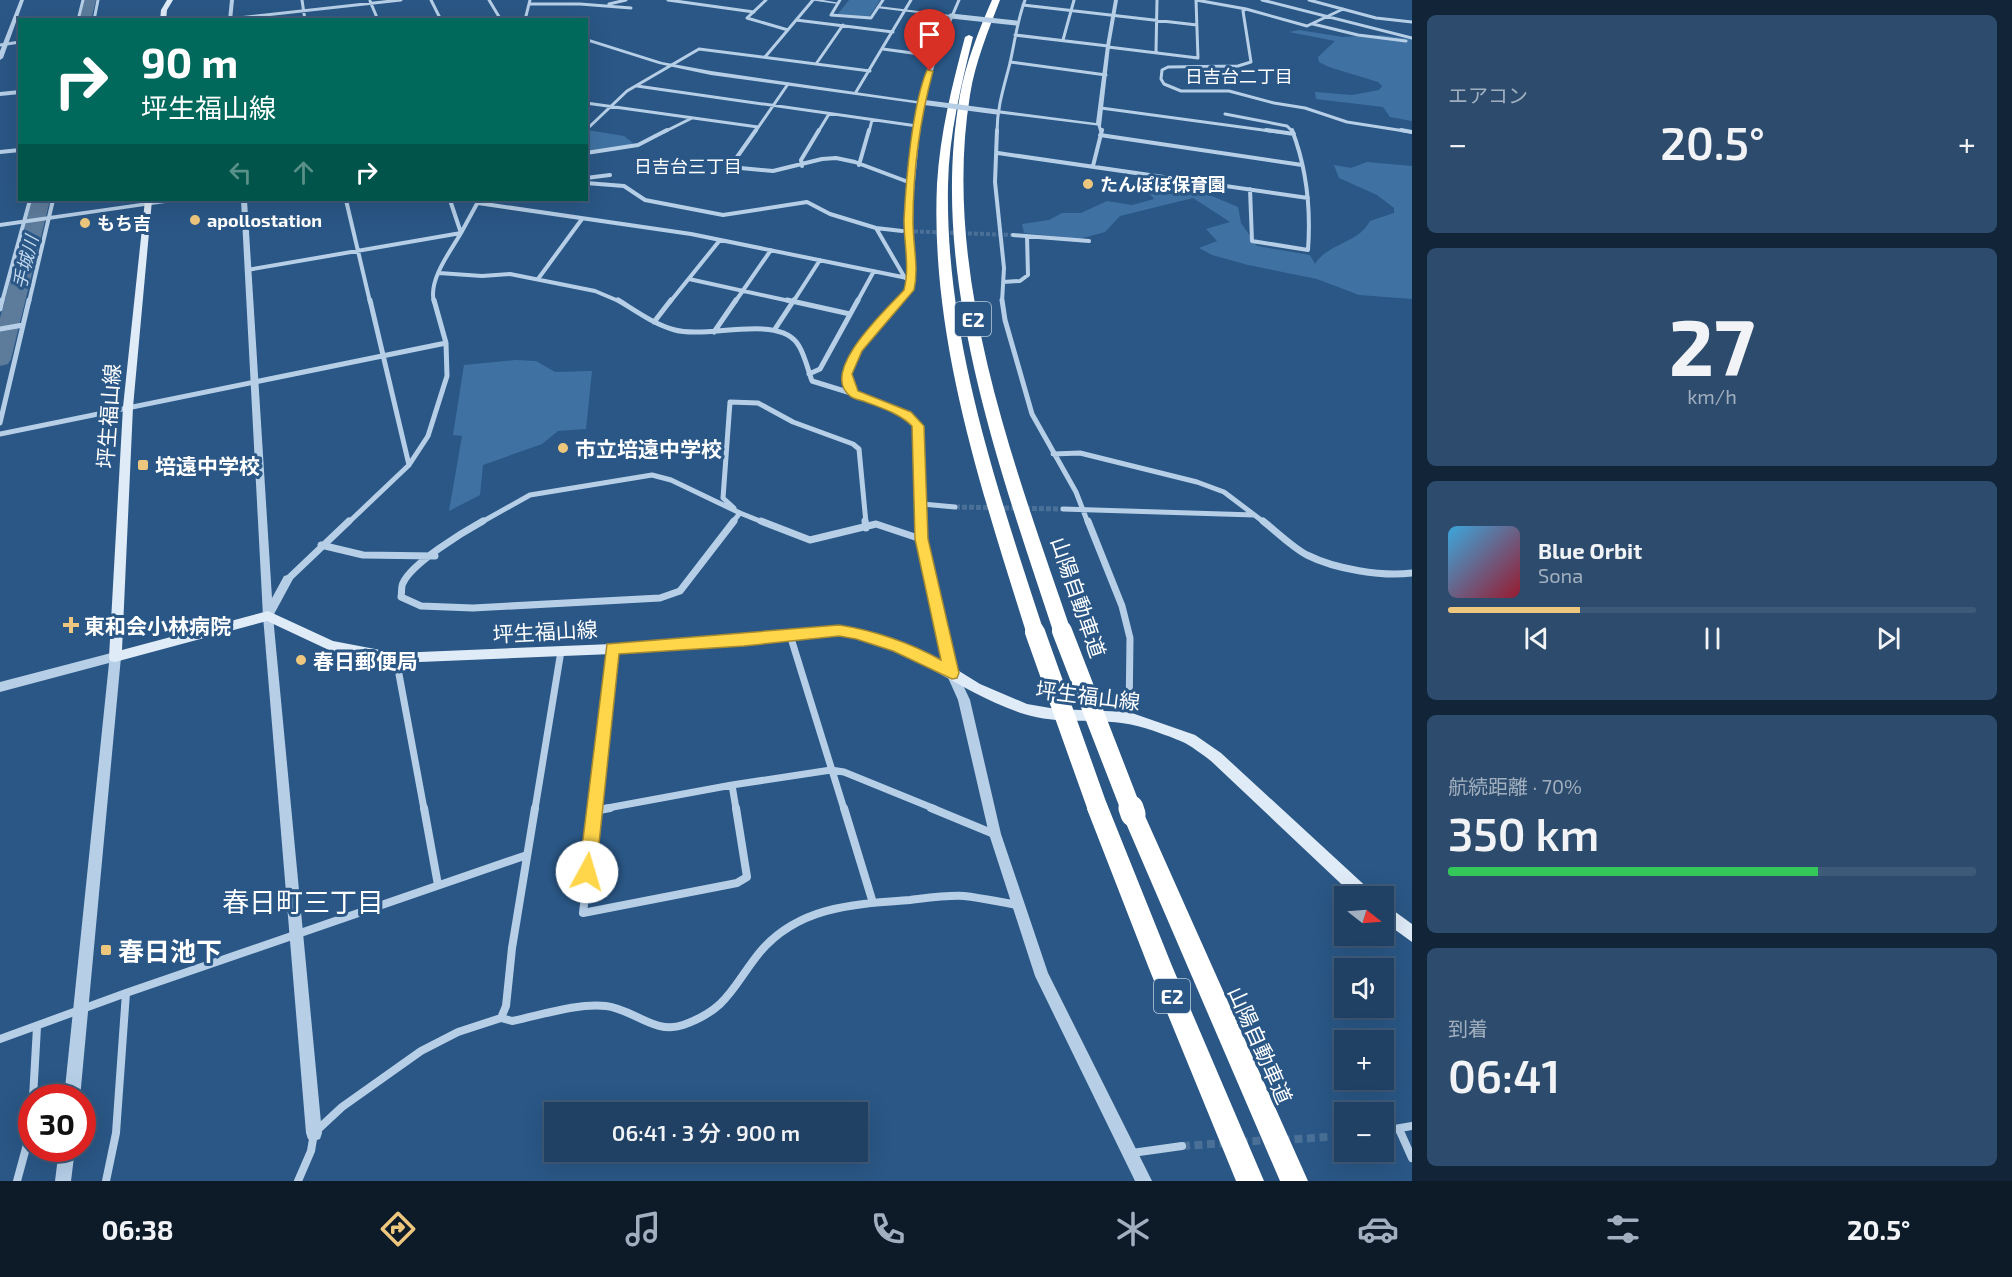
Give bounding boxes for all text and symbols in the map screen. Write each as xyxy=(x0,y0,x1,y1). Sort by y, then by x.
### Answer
pin xyxy=(904,9,955,71)
icon: arrive xyxy=(913,18,946,51)
text: 90 m xyxy=(141,36,238,86)
icon: right xyxy=(42,42,120,120)
district label: 日吉台二丁目 xyxy=(1185,65,1293,87)
text: エアコン xyxy=(1448,83,1528,107)
text: 坪生福山線 xyxy=(141,91,276,123)
text: 20.5° xyxy=(1660,115,1765,169)
text: − xyxy=(1448,123,1467,163)
text: + xyxy=(1958,123,1976,163)
district label: 日吉台三丁目 xyxy=(634,155,742,177)
icon: left xyxy=(224,156,257,189)
icon: ahead xyxy=(287,156,320,189)
icon: right xyxy=(350,156,383,189)
place label: たんぽぽ保育園 xyxy=(1100,173,1226,195)
marker: たんぽぽ保育園 xyxy=(1081,177,1095,191)
place label: apollostation xyxy=(207,209,322,231)
place label: もち吉 xyxy=(97,212,151,234)
marker: apollostation xyxy=(188,213,202,227)
marker: もち吉 xyxy=(78,216,92,230)
water label: 手城川 xyxy=(8,231,43,291)
text: 27 xyxy=(1669,298,1755,392)
road number: E2 xyxy=(955,302,991,336)
street label: 坪生福山線 xyxy=(92,363,124,469)
text: km/h xyxy=(1687,384,1737,408)
place label: 市立培遠中学校 xyxy=(575,436,722,461)
marker: 市立培遠中学校 xyxy=(556,441,570,455)
place label: 培遠中学校 xyxy=(155,453,260,478)
marker: 培遠中学校 xyxy=(136,458,150,472)
street label: 山陽自動車道 xyxy=(1047,533,1111,661)
text: Blue Orbit xyxy=(1538,537,1642,563)
text: Sona xyxy=(1538,563,1583,587)
place label: 東和会小林病院 xyxy=(84,613,231,638)
marker: 東和会小林病院 xyxy=(62,616,80,634)
street label: 坪生福山線 xyxy=(492,616,598,646)
icon: previous xyxy=(1520,622,1553,655)
icon: pause xyxy=(1696,622,1729,655)
icon: next xyxy=(1872,622,1905,655)
place label: 春日郵便局 xyxy=(313,648,418,673)
marker: 春日郵便局 xyxy=(294,653,308,667)
street label: 坪生福山線 xyxy=(1034,676,1142,714)
text: 航続距離 · 70% xyxy=(1448,774,1582,798)
text: 350 km xyxy=(1448,806,1599,860)
position arrow xyxy=(555,840,619,904)
district label: 春日町三丁目 xyxy=(222,885,384,917)
north arrow xyxy=(1334,886,1394,946)
map controls xyxy=(1334,886,1394,1162)
place label: 春日池下 xyxy=(118,935,222,966)
marker: 春日池下 xyxy=(99,943,113,957)
button: sound xyxy=(1334,958,1394,1018)
road number: E2 xyxy=(1154,979,1190,1013)
street label: 山陽自動車道 xyxy=(1224,982,1298,1108)
text: 到着 xyxy=(1448,1016,1488,1040)
button: + xyxy=(1334,1030,1394,1090)
text: 06:41 xyxy=(1448,1048,1560,1102)
speed limit sign: 30 xyxy=(18,1084,96,1162)
button: − xyxy=(1334,1102,1394,1162)
text: 06:41 · 3 分 · 900 m xyxy=(612,1119,800,1145)
icon: directions xyxy=(377,1208,419,1250)
icon: music xyxy=(622,1208,664,1250)
icon: phone xyxy=(867,1208,909,1250)
icon: climate xyxy=(1112,1208,1154,1250)
icon: car xyxy=(1357,1208,1399,1250)
icon: filters xyxy=(1602,1208,1644,1250)
text: 06:38 xyxy=(102,1213,174,1245)
text: 20.5° xyxy=(1847,1213,1910,1245)

